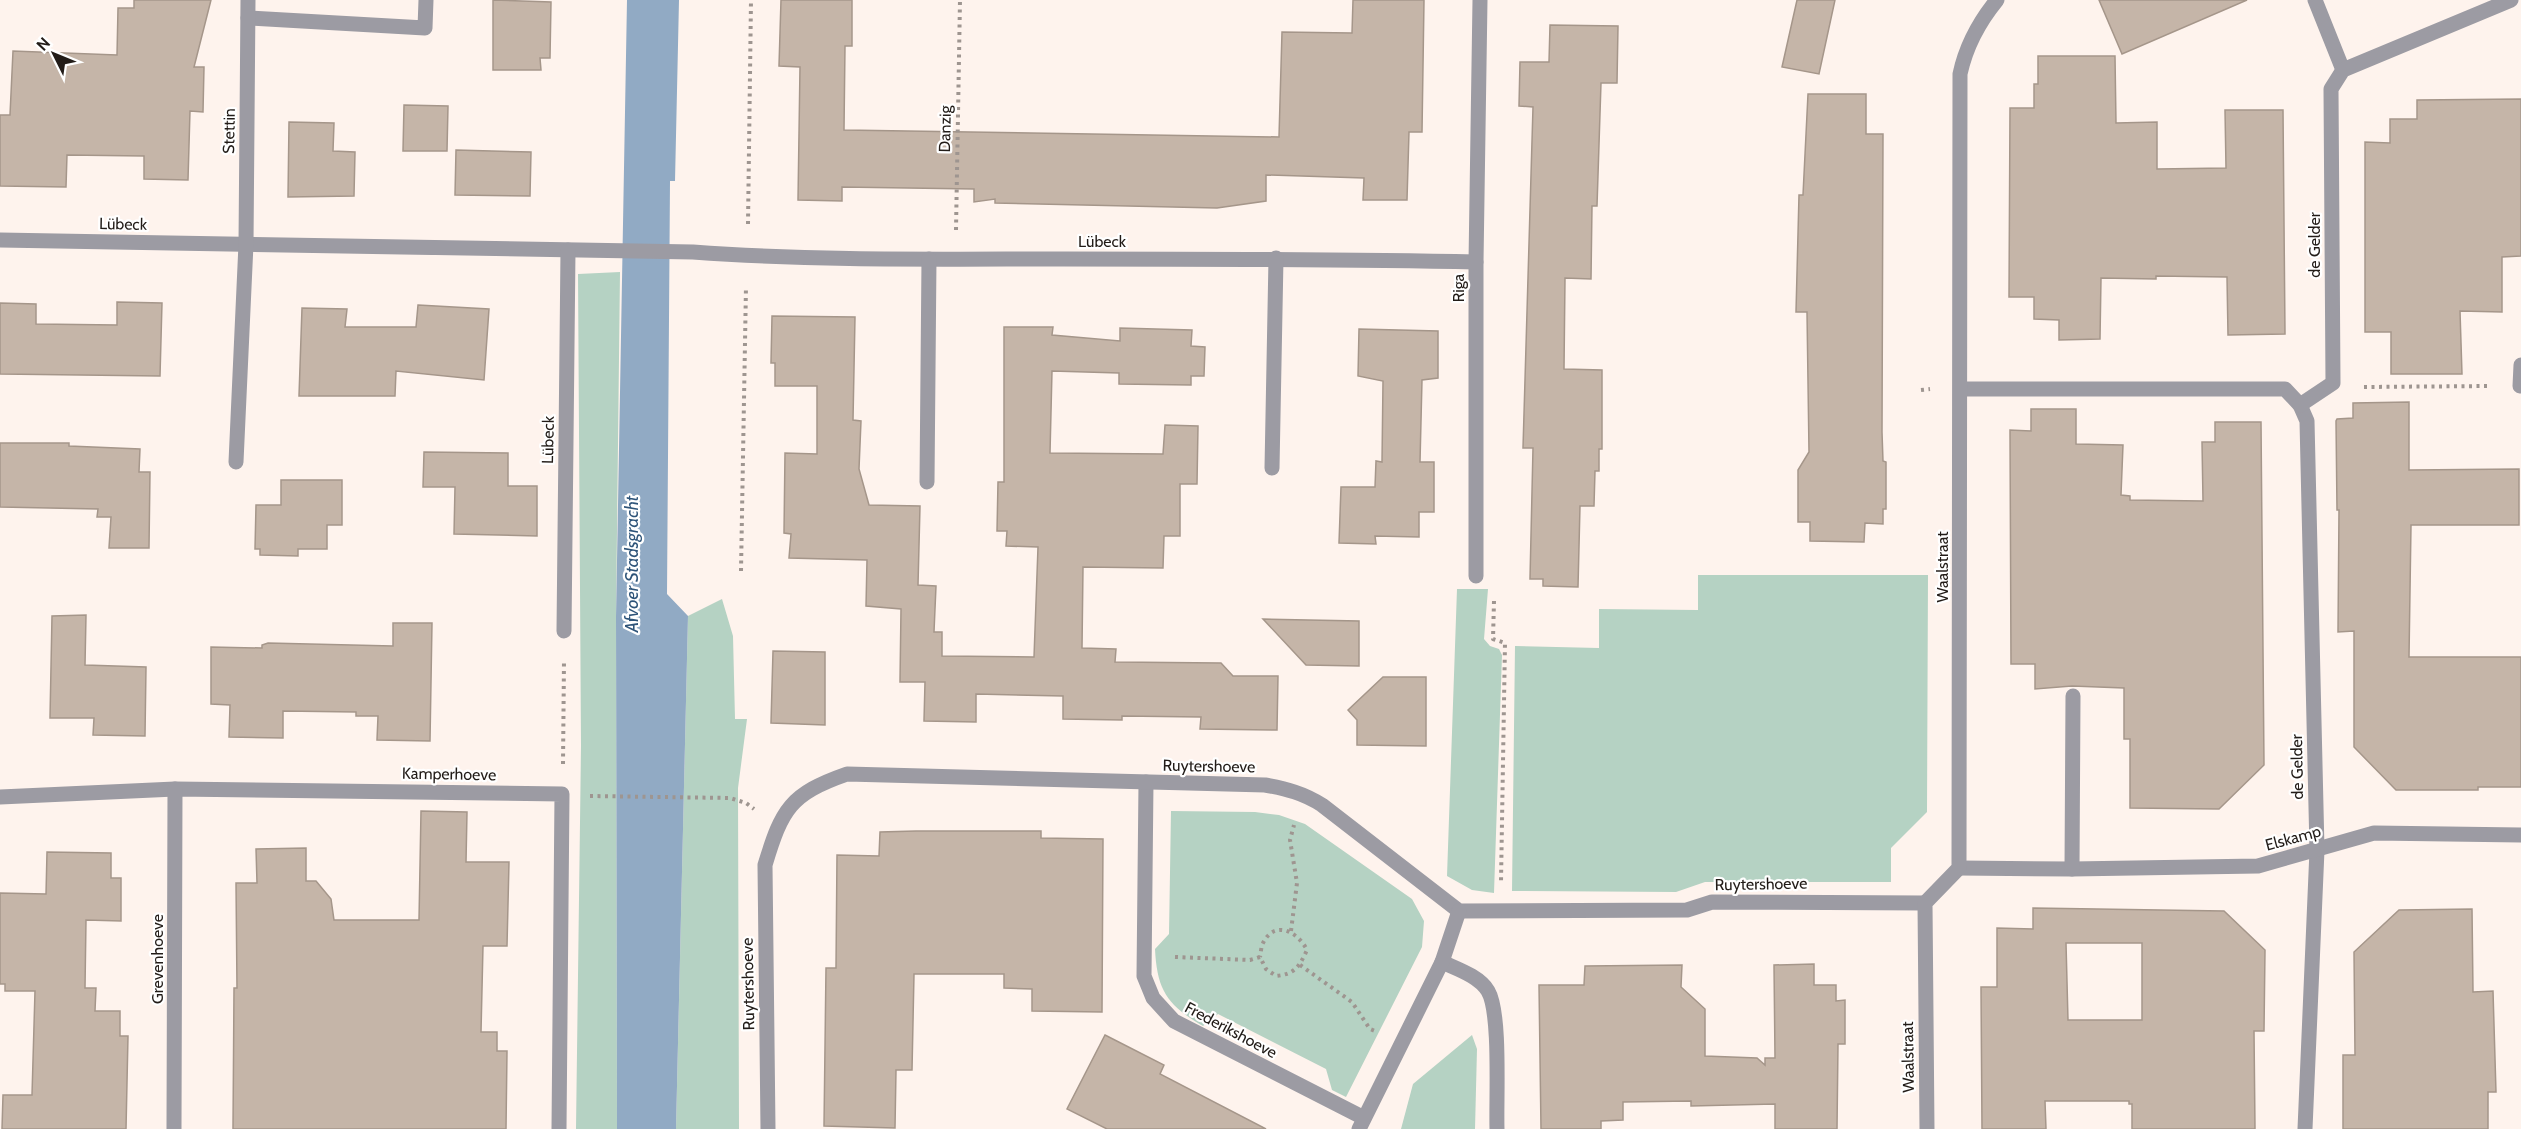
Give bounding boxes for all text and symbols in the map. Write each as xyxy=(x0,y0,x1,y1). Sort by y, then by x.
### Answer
north arrow xyxy=(24,24,84,84)
text: N xyxy=(33,33,54,55)
street label: Danzig xyxy=(935,104,955,153)
street label: Stettin xyxy=(219,108,239,154)
street label: de Gelder xyxy=(2305,211,2324,278)
street label: Lübeck xyxy=(99,214,148,234)
street label: Lübeck xyxy=(1078,232,1127,251)
street label: Riga xyxy=(1449,273,1468,302)
street label: Lübeck xyxy=(538,415,558,464)
water label: Afvoer Stadsgracht xyxy=(621,495,643,633)
street label: Waalstraat xyxy=(1933,531,1952,603)
street label: de Gelder xyxy=(2287,733,2307,800)
street label: Ruytershoeve xyxy=(1163,756,1255,776)
street label: Kamperhoeve xyxy=(402,764,496,784)
street label: Elskamp xyxy=(2263,821,2323,855)
street label: Ruytershoeve xyxy=(1715,874,1807,894)
street label: Grevenhoeve xyxy=(148,914,167,1004)
street label: Ruytershoeve xyxy=(738,938,758,1030)
street label: Frederikshoeve xyxy=(1182,998,1280,1062)
street label: Waalstraat xyxy=(1898,1021,1918,1093)

